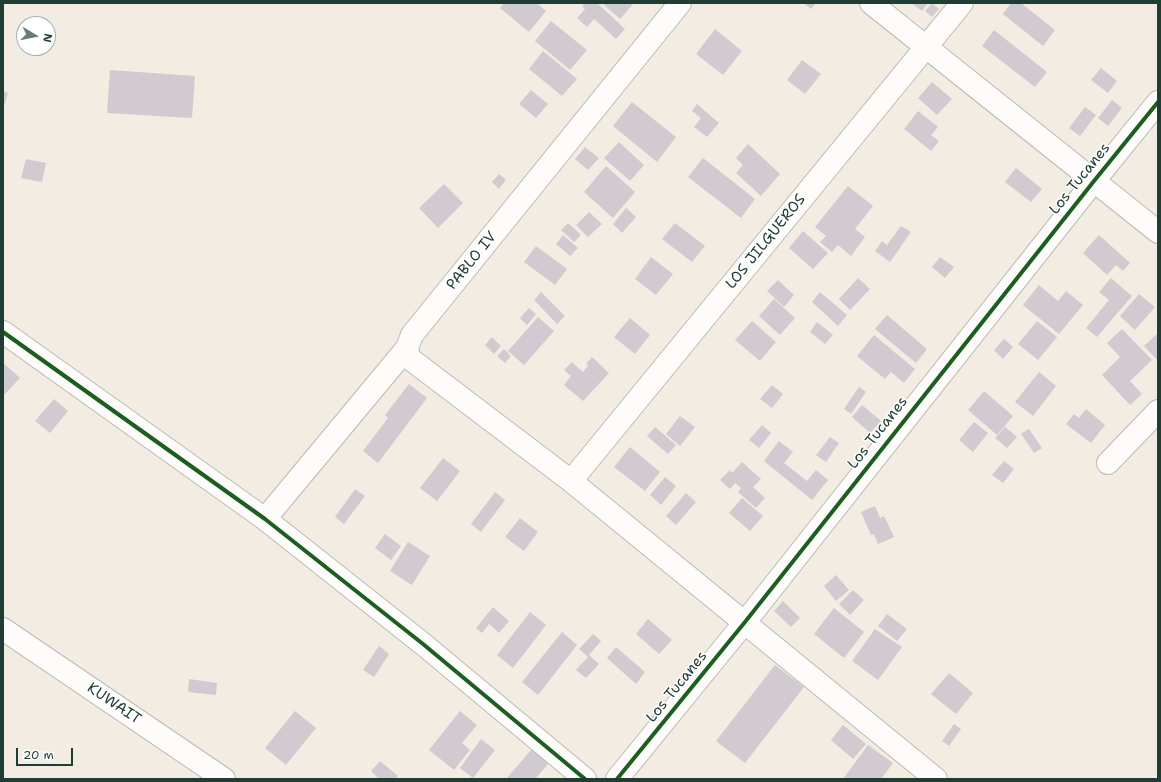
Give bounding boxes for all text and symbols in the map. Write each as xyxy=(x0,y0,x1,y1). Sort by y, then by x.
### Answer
north arrow xyxy=(16,16,56,56)
text: N xyxy=(39,32,55,44)
street label: Los Tucanes xyxy=(1046,140,1114,218)
street label: LOS JILGUEROS xyxy=(722,191,810,293)
street label: PABLO IV xyxy=(443,228,501,294)
street label: Los Tucanes xyxy=(844,393,912,473)
street label: Los Tucanes xyxy=(643,648,711,726)
street label: KUWAIT xyxy=(83,679,145,729)
scale bar xyxy=(18,740,75,766)
text: 20 m xyxy=(23,747,54,763)

